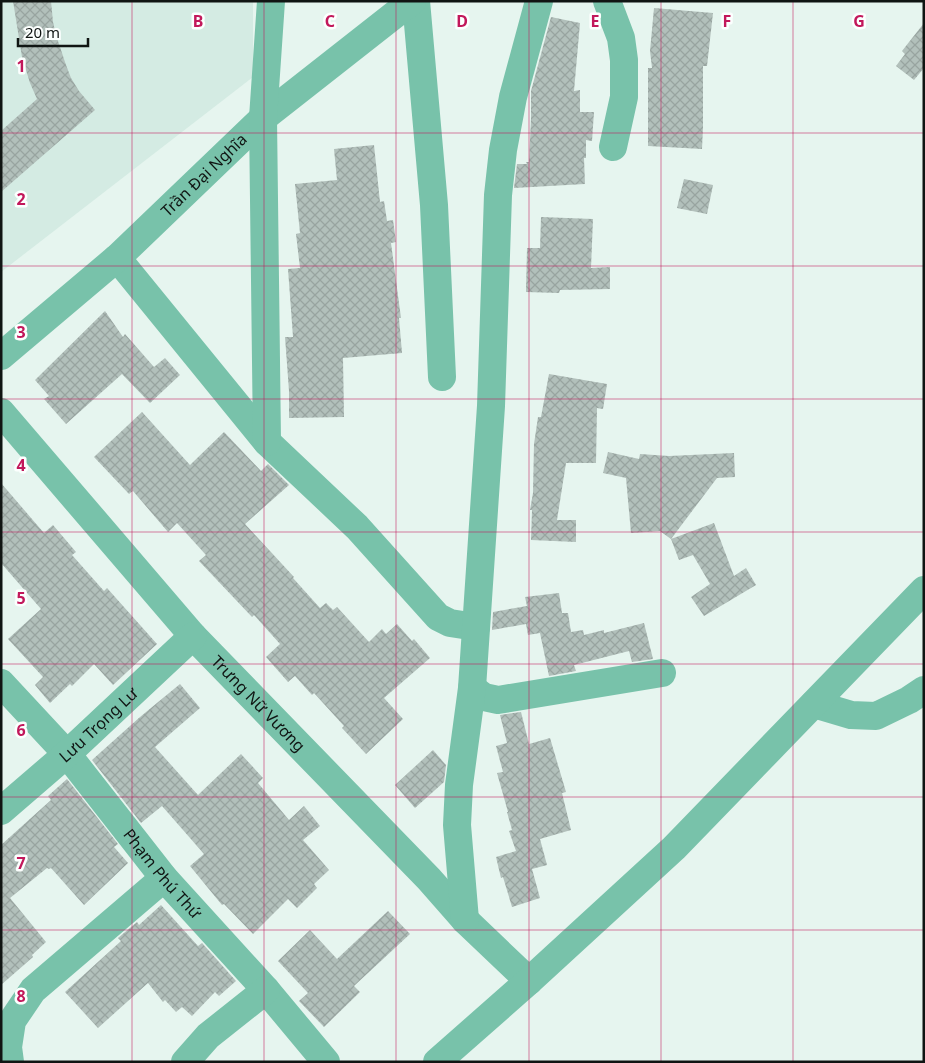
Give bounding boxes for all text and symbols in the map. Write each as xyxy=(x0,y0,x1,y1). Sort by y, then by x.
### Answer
text: B xyxy=(193,10,203,32)
text: C xyxy=(325,10,335,32)
text: D xyxy=(456,10,468,32)
text: E xyxy=(591,10,600,32)
text: F xyxy=(723,10,731,32)
text: G xyxy=(853,10,865,32)
scale bar xyxy=(18,15,88,47)
text: 20 m xyxy=(25,22,60,42)
text: 1 xyxy=(16,55,26,77)
street label: Trần Đại Nghĩa xyxy=(156,128,252,221)
text: 2 xyxy=(16,188,26,210)
text: 3 xyxy=(16,321,26,343)
text: 4 xyxy=(16,454,26,476)
text: 5 xyxy=(16,587,26,609)
street label: Trưng Nữ Vương xyxy=(207,650,310,756)
street label: Lưu Trọng Lư xyxy=(54,682,143,767)
text: 6 xyxy=(16,719,26,741)
street label: Phạm Phú Thứ xyxy=(118,824,207,924)
text: 7 xyxy=(16,852,26,874)
text: 8 xyxy=(16,985,26,1007)

